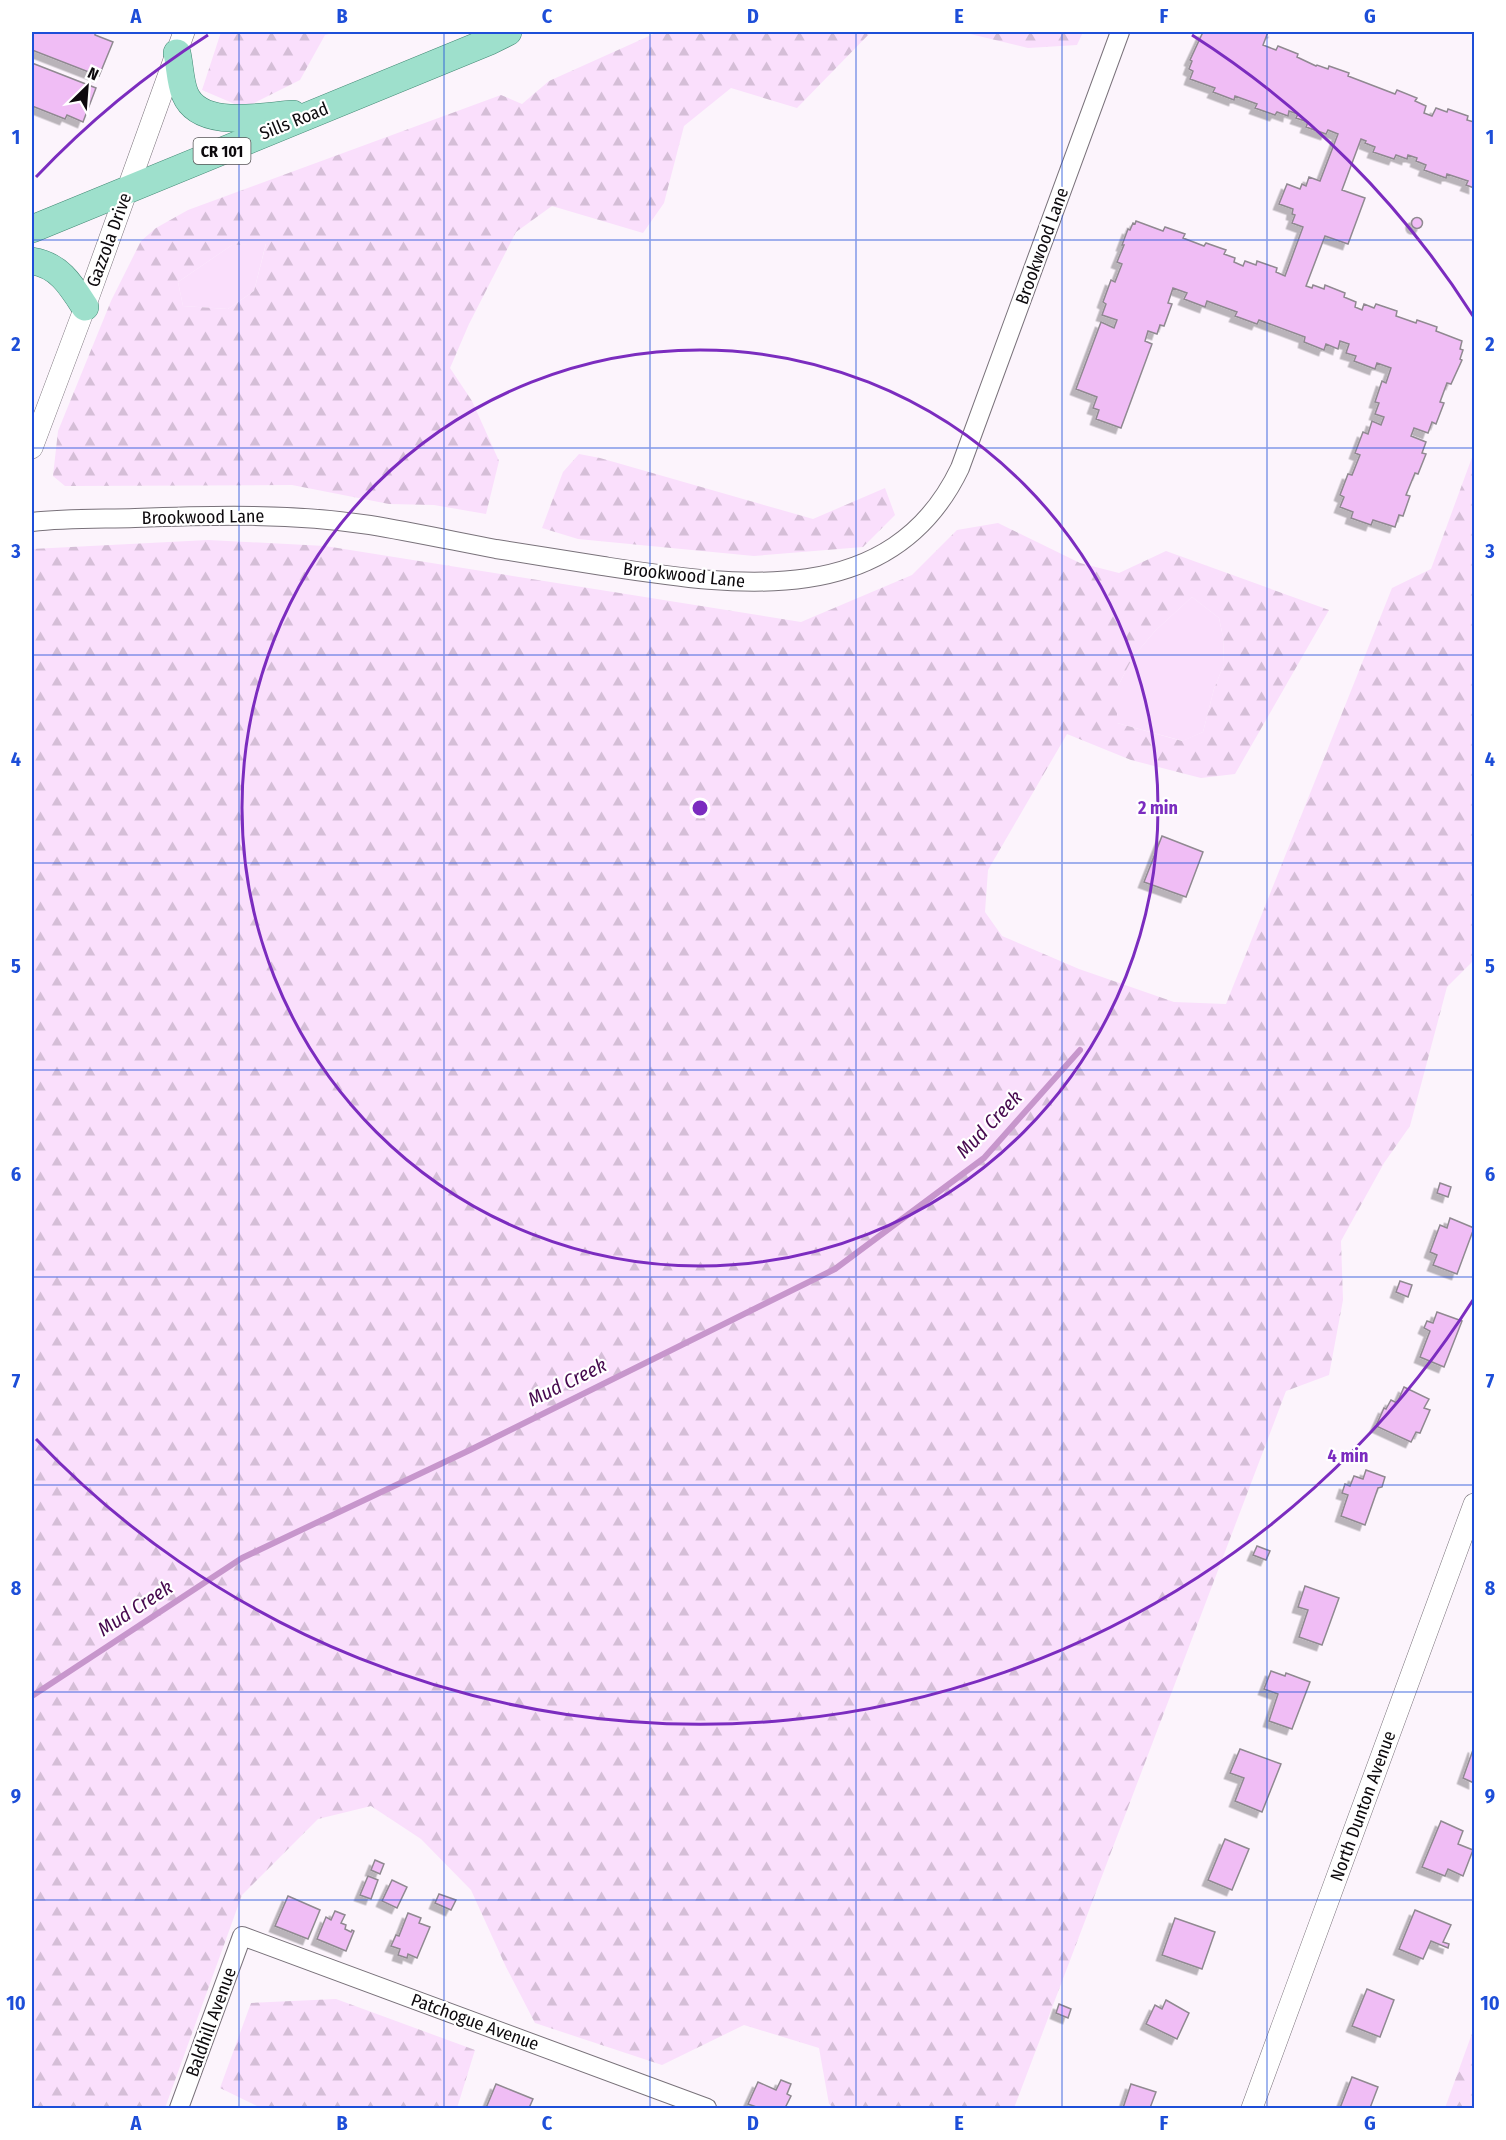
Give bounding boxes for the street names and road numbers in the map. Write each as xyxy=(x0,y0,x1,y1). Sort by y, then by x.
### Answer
street label: Sills Road xyxy=(256,97,332,145)
road number: CR 101 xyxy=(194,138,250,164)
street label: Brookwood Lane xyxy=(1011,185,1073,307)
street label: Gazzola Drive xyxy=(82,190,136,290)
street label: Brookwood Lane xyxy=(142,505,265,529)
street label: Brookwood Lane xyxy=(622,558,746,592)
street label: North Dunton Avenue xyxy=(1326,1728,1400,1884)
street label: Baldhill Avenue xyxy=(181,1964,241,2080)
street label: Patchogue Avenue xyxy=(408,1989,542,2055)

